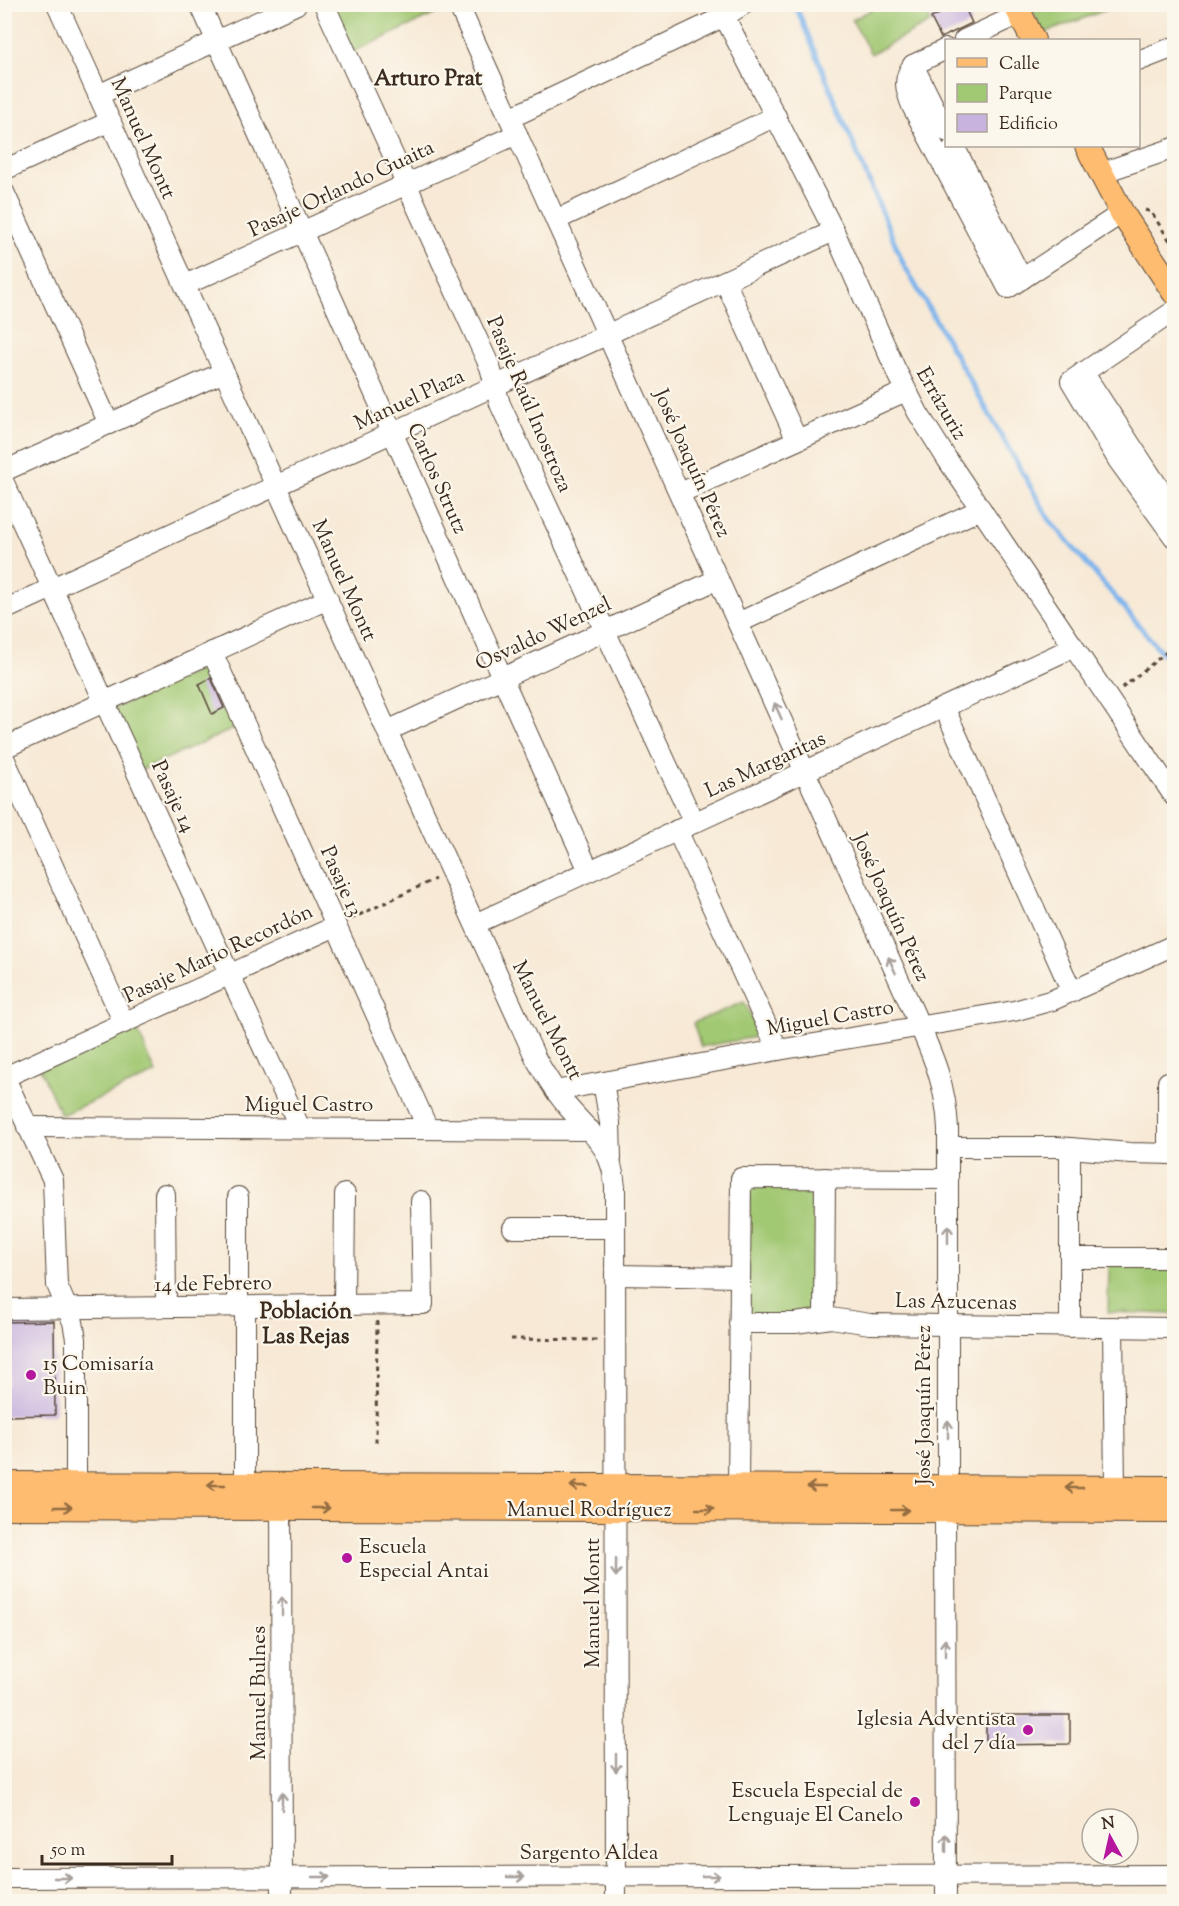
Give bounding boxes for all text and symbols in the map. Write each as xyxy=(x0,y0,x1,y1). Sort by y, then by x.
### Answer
legend xyxy=(945,39,1140,147)
text: Calle xyxy=(999,52,1040,78)
district label: Arturo Prat xyxy=(374,64,483,96)
street label: Manuel Montt xyxy=(102,73,182,204)
text: Parque xyxy=(999,82,1052,108)
text: Edificio xyxy=(999,112,1058,138)
street label: Pasaje Orlando Guaita xyxy=(244,133,440,246)
street label: Pasaje Raúl Inostroza xyxy=(477,312,579,498)
street label: Manuel Plaza xyxy=(350,362,470,439)
street label: Errázuriz xyxy=(907,362,973,446)
street label: José Joaquín Pérez xyxy=(645,384,737,543)
street label: Carlos Strutz xyxy=(398,419,474,539)
street label: Manuel Montt xyxy=(303,515,383,646)
street label: Osvaldo Wenzel xyxy=(471,590,617,679)
one-way arrow xyxy=(771,702,783,720)
street label: Las Margaritas xyxy=(701,725,831,807)
street label: Pasaje 14 xyxy=(142,756,202,838)
street label: José Joaquín Pérez xyxy=(844,828,936,987)
street label: Pasaje 13 xyxy=(311,842,369,922)
street label: Pasaje Mario Recordón xyxy=(119,898,319,1012)
street label: Manuel Montt xyxy=(503,956,589,1086)
one-way arrow xyxy=(886,957,898,975)
street label: Miguel Castro xyxy=(764,993,896,1045)
street label: Miguel Castro xyxy=(245,1091,373,1121)
one-way arrow xyxy=(942,1224,954,1244)
street label: 14 de Febrero xyxy=(154,1269,272,1301)
street label: Las Azucenas xyxy=(895,1287,1017,1319)
district label: Población Las Rejas xyxy=(260,1297,352,1354)
street label: José Joaquín Pérez xyxy=(910,1325,940,1486)
place label: 15 Comisaría Buin xyxy=(43,1350,154,1404)
marker: 15 Comisaría Buin xyxy=(24,1368,38,1382)
one-way arrow xyxy=(942,1419,954,1439)
one-way arrow xyxy=(207,1479,227,1491)
one-way arrow xyxy=(570,1480,590,1492)
one-way arrow xyxy=(807,1481,827,1493)
one-way arrow xyxy=(1065,1482,1085,1494)
street label: Manuel Rodríguez xyxy=(507,1496,671,1526)
one-way arrow xyxy=(52,1501,72,1513)
one-way arrow xyxy=(310,1502,330,1514)
one-way arrow xyxy=(694,1503,714,1515)
one-way arrow xyxy=(889,1504,909,1516)
place label: Escuela Especial Antai xyxy=(359,1533,489,1587)
street label: Manuel Montt xyxy=(579,1538,609,1668)
marker: Escuela Especial Antai xyxy=(340,1551,354,1565)
one-way arrow xyxy=(610,1557,622,1577)
one-way arrow xyxy=(276,1597,288,1617)
street label: Manuel Bulnes xyxy=(245,1626,275,1760)
one-way arrow xyxy=(939,1639,951,1659)
place label: Iglesia Adventista del 7 día xyxy=(857,1705,1016,1759)
marker: Iglesia Adventista del 7 día xyxy=(1021,1723,1035,1737)
one-way arrow xyxy=(610,1752,622,1772)
place label: Escuela Especial de Lenguaje El Canelo xyxy=(728,1777,903,1831)
one-way arrow xyxy=(276,1792,288,1812)
marker: Escuela Especial de Lenguaje El Canelo xyxy=(908,1795,922,1809)
north arrow xyxy=(1080,1807,1140,1867)
text: N xyxy=(1100,1812,1116,1837)
scale bar xyxy=(42,1828,172,1866)
one-way arrow xyxy=(940,1834,952,1854)
text: 50 m xyxy=(50,1838,86,1864)
street label: Sargento Aldea xyxy=(520,1839,659,1869)
one-way arrow xyxy=(700,1870,720,1882)
one-way arrow xyxy=(310,1871,330,1883)
one-way arrow xyxy=(505,1871,525,1883)
one-way arrow xyxy=(52,1872,72,1884)

